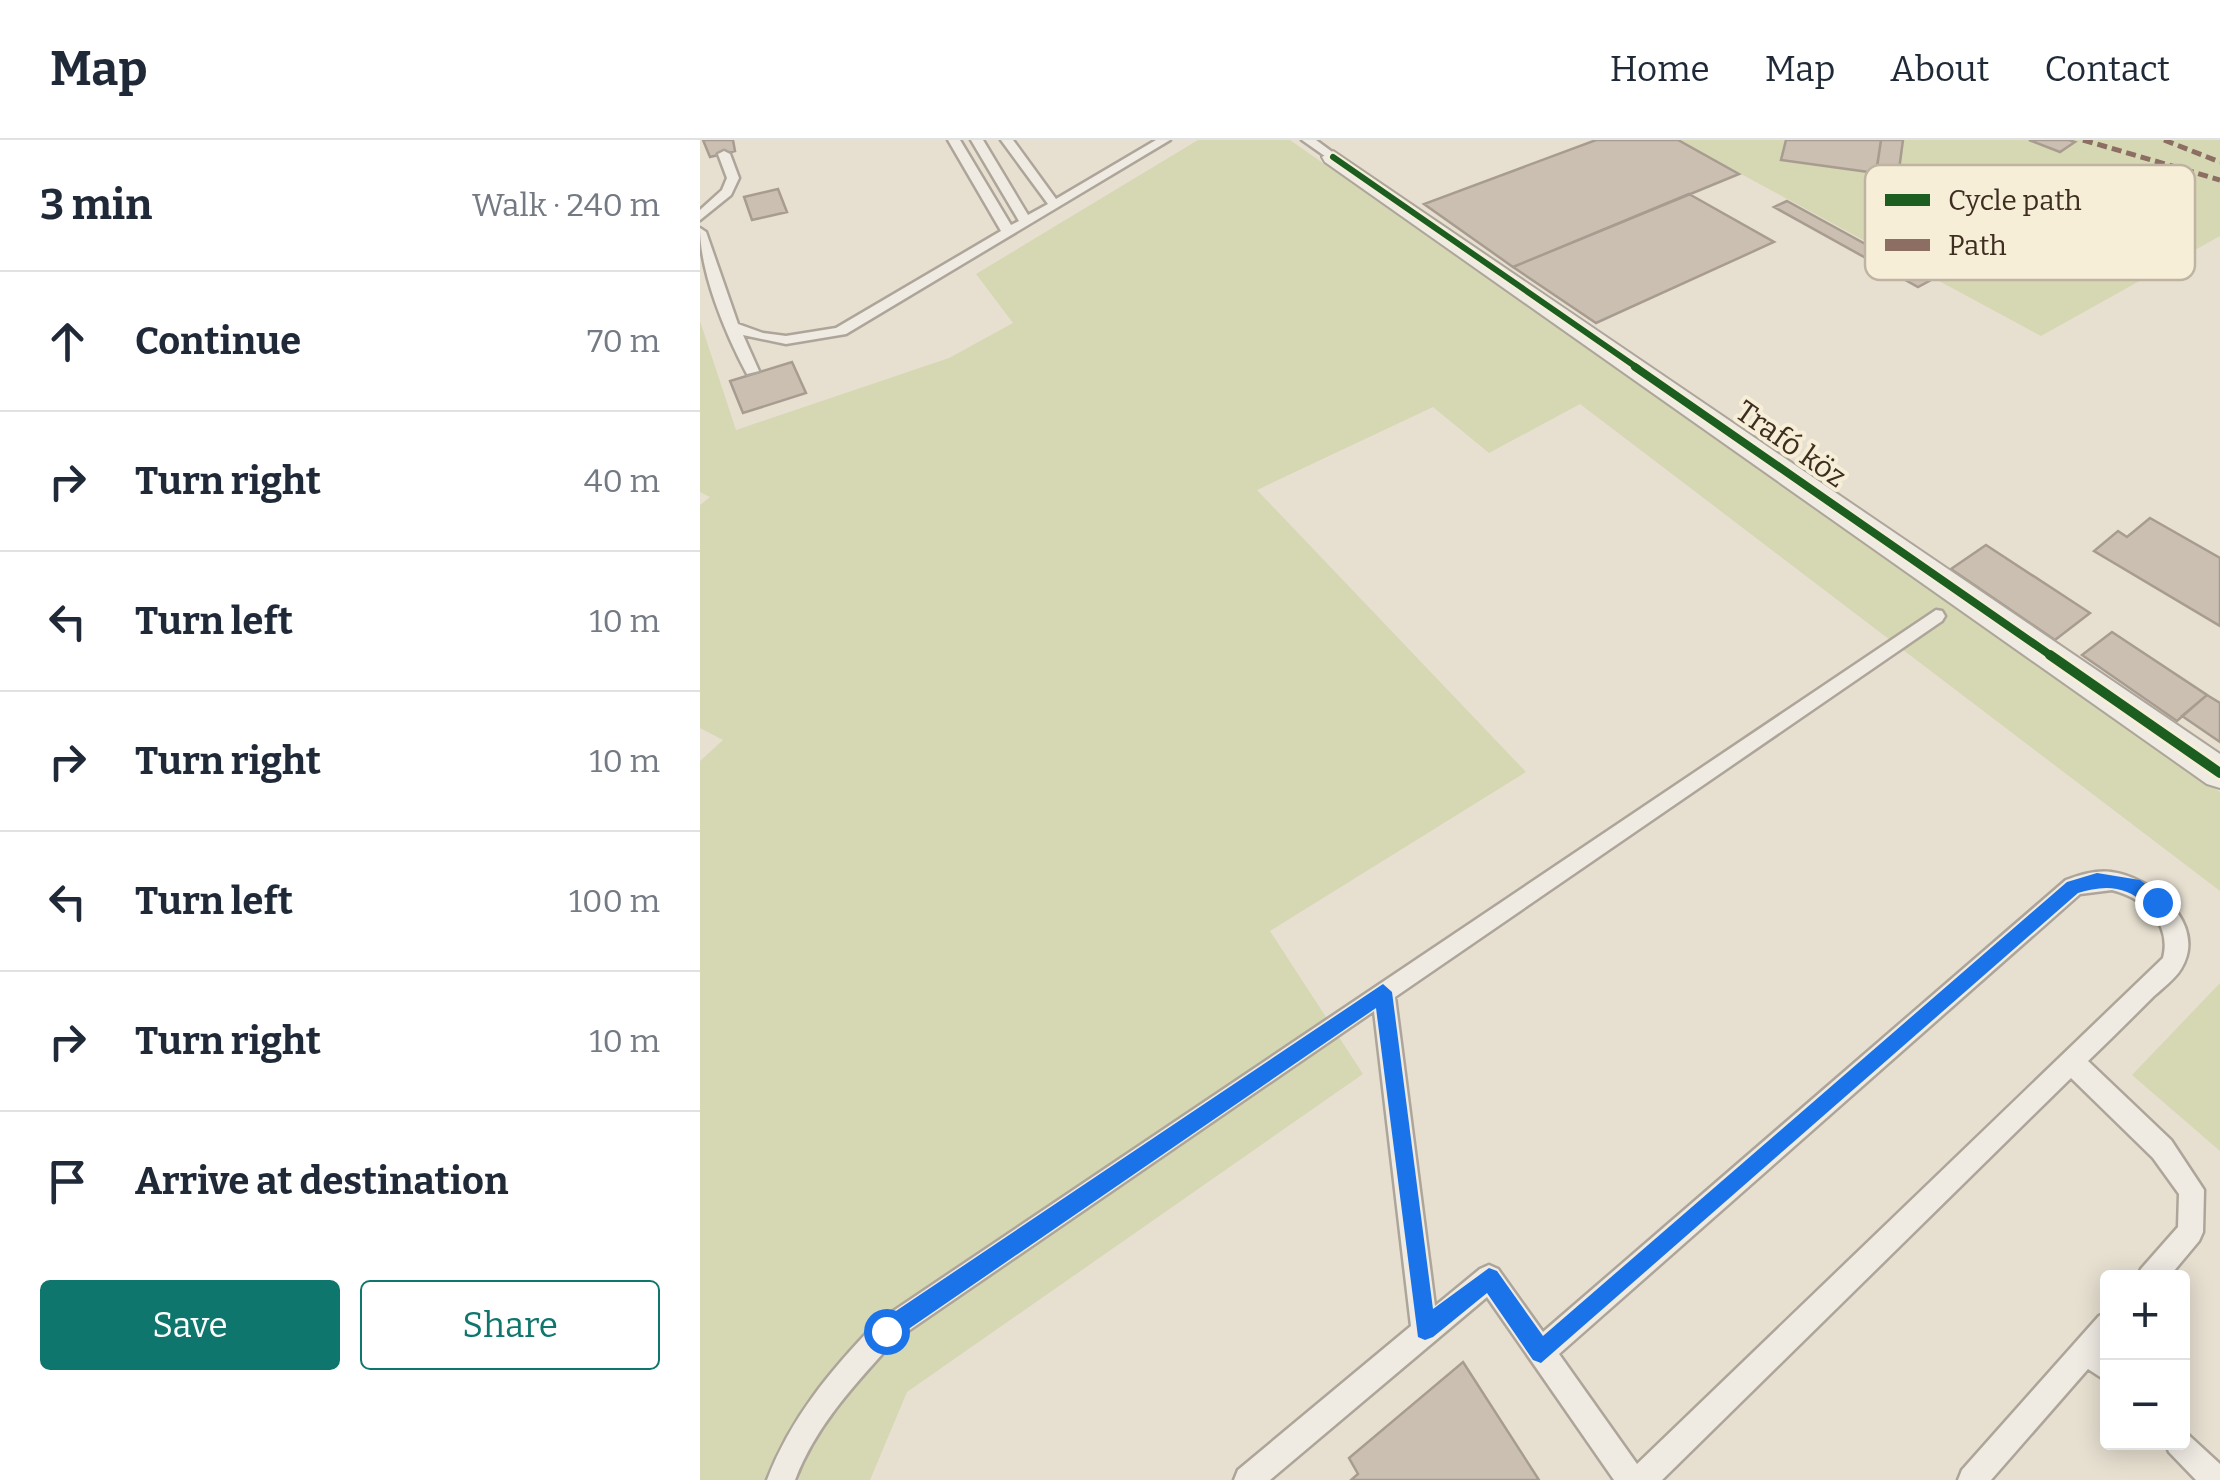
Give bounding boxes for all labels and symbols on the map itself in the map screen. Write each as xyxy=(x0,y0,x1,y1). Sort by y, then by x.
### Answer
legend xyxy=(1865,165,2195,280)
text: Cycle path xyxy=(1948,184,2082,217)
text: Path xyxy=(1948,229,2007,262)
street label: Trafó köz xyxy=(1729,393,1853,495)
route end xyxy=(2135,880,2181,926)
route start xyxy=(864,1309,910,1355)

